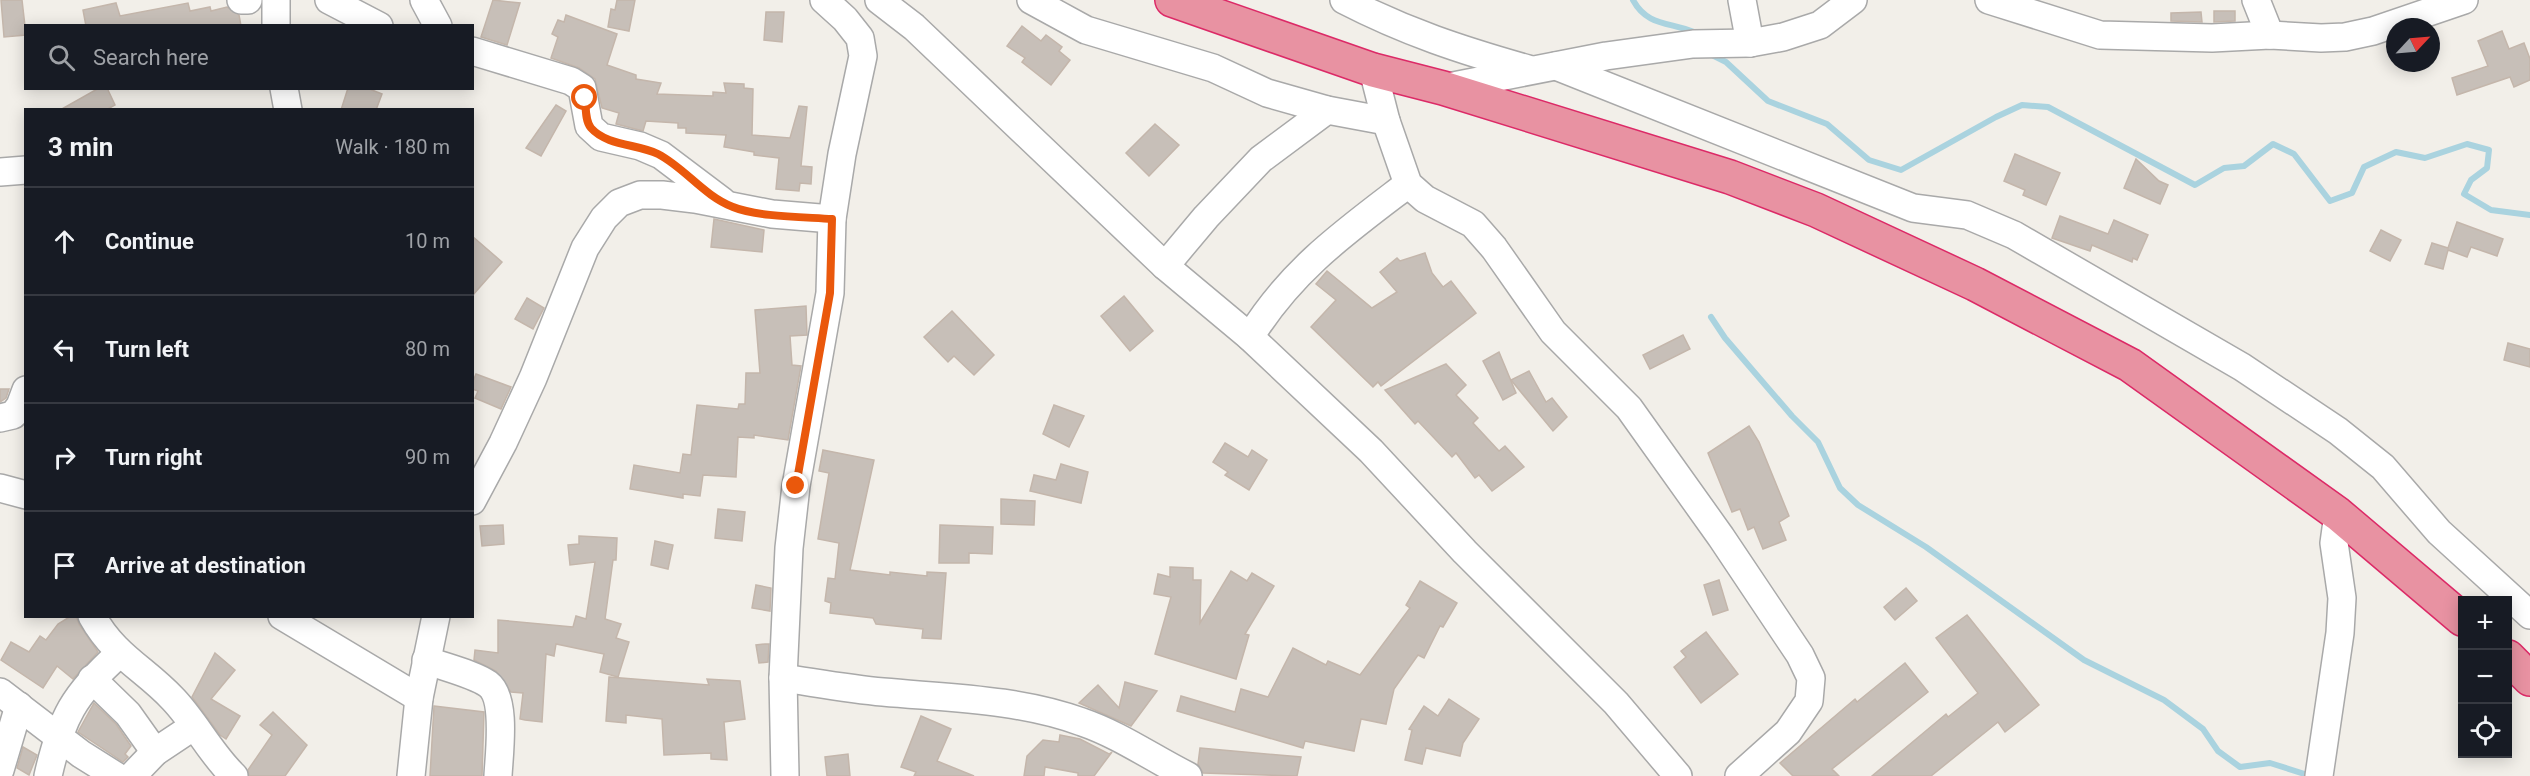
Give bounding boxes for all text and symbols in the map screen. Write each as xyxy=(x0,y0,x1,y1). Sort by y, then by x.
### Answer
north arrow xyxy=(2386,18,2440,72)
search box xyxy=(24,24,474,90)
icon: search xyxy=(45,41,78,74)
text: Search here xyxy=(93,45,209,70)
route start xyxy=(571,84,597,110)
text: 3 min xyxy=(48,132,113,162)
text: Walk · 180 m xyxy=(335,135,450,159)
icon: ahead xyxy=(48,225,81,258)
text: Continue xyxy=(105,229,194,254)
text: 10 m xyxy=(405,229,450,253)
icon: left xyxy=(48,333,81,366)
text: Turn left xyxy=(105,337,189,362)
text: 80 m xyxy=(405,337,450,361)
icon: right xyxy=(48,441,81,474)
text: Turn right xyxy=(105,445,202,470)
text: 90 m xyxy=(405,445,450,469)
route end xyxy=(782,472,808,498)
icon: arrive xyxy=(48,549,81,582)
text: Arrive at destination xyxy=(105,553,306,578)
map controls xyxy=(2458,596,2512,758)
button: + xyxy=(2458,596,2512,650)
button: − xyxy=(2458,650,2512,704)
button: locate xyxy=(2458,704,2512,758)

